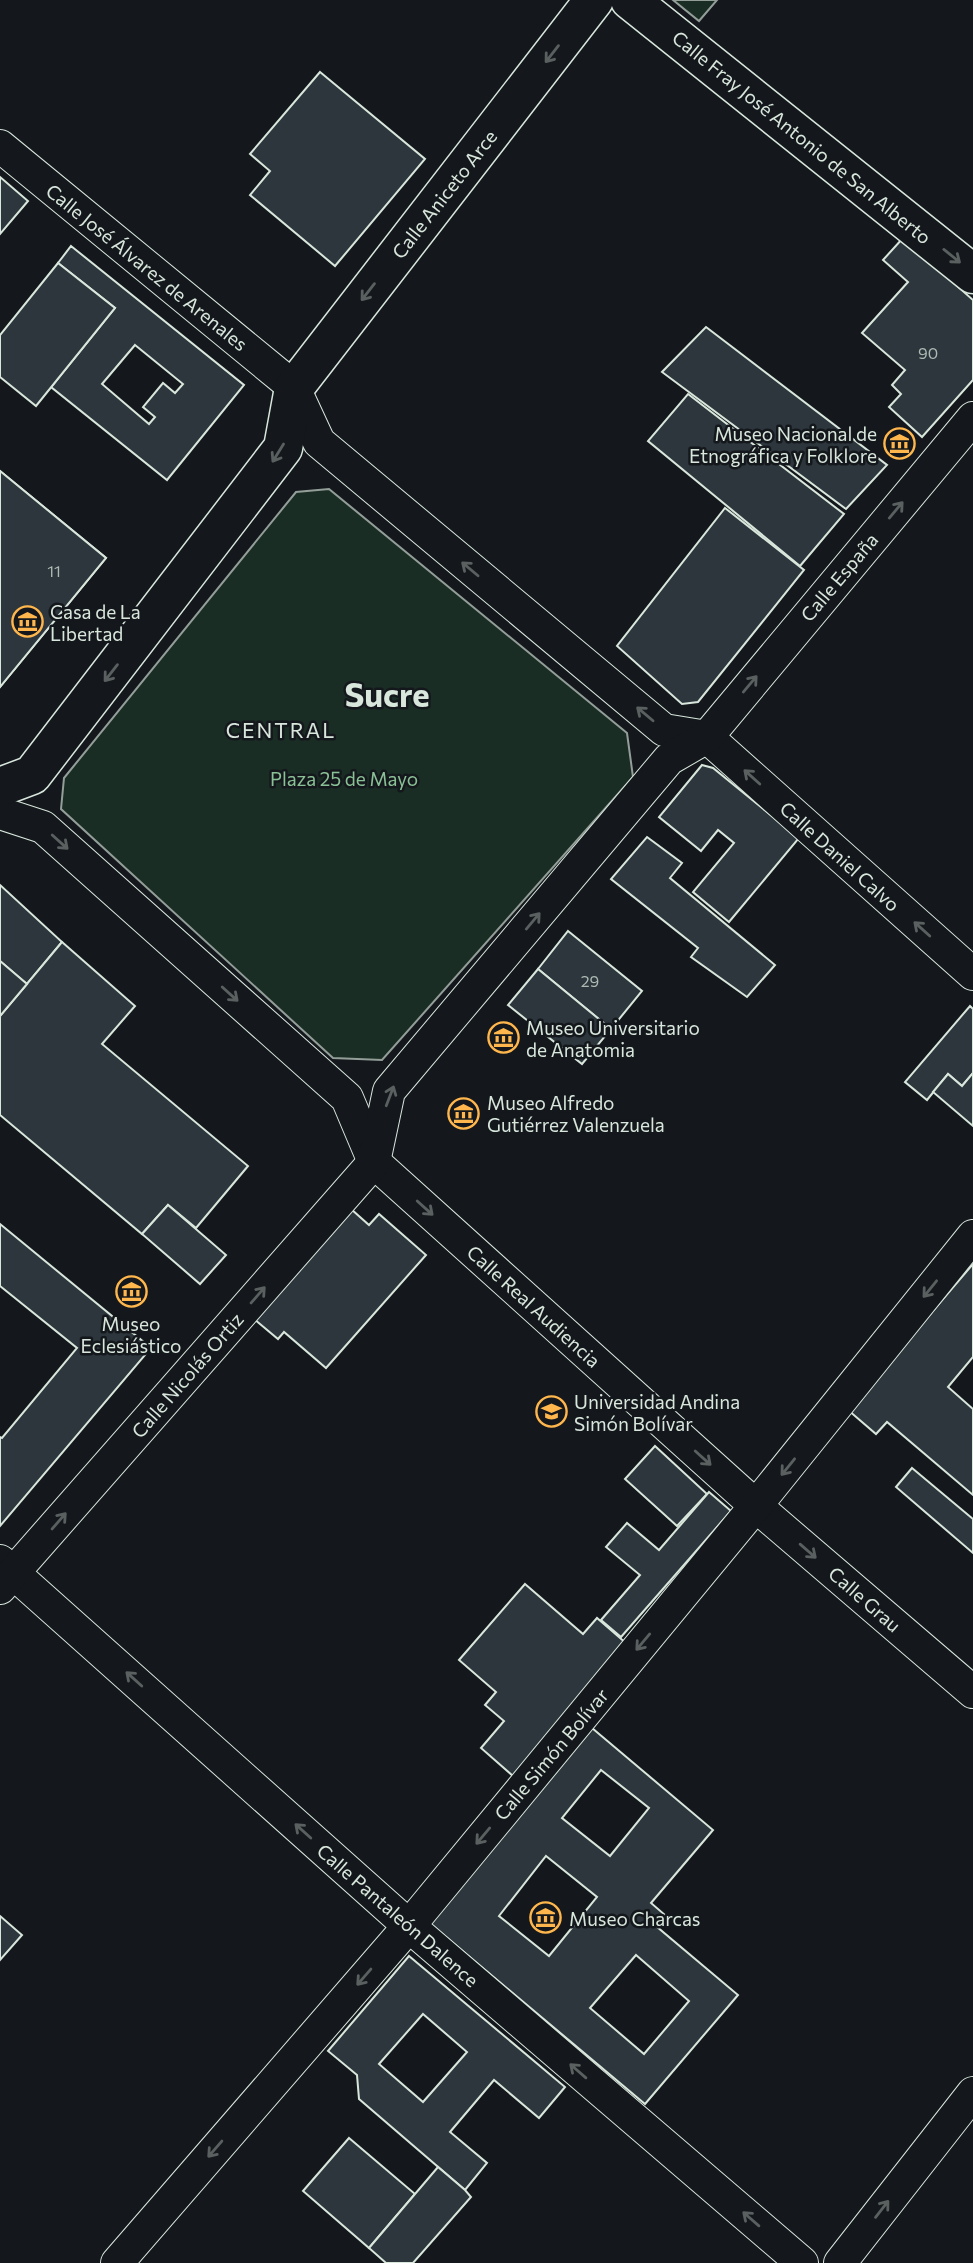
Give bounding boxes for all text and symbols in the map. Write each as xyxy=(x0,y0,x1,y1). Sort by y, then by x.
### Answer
street label: Calle Fray José Antonio de San Alberto xyxy=(668,25,936,249)
one-way arrow xyxy=(544,44,559,63)
street label: Calle Aniceto Arce xyxy=(387,125,501,263)
street label: Calle José Álvarez de Arenales xyxy=(42,179,252,355)
one-way arrow xyxy=(942,249,960,264)
one-way arrow xyxy=(361,283,376,301)
house number: 90 xyxy=(918,343,938,362)
place label: Museo Nacional de Etnográfica y Folklore xyxy=(689,422,877,467)
museum icon: Museo Nacional de Etnográfica y Folklore xyxy=(883,427,917,461)
one-way arrow xyxy=(271,443,285,463)
one-way arrow xyxy=(888,501,904,519)
street label: Calle España xyxy=(795,528,883,626)
house number: 11 xyxy=(47,561,61,580)
one-way arrow xyxy=(462,561,480,576)
place label: Casa de La Libertad xyxy=(50,600,141,645)
museum icon: Casa de La Libertad xyxy=(10,605,44,639)
one-way arrow xyxy=(103,663,118,681)
district label: Sucre xyxy=(344,673,430,714)
one-way arrow xyxy=(742,675,758,693)
one-way arrow xyxy=(636,707,654,722)
district label: CENTRAL xyxy=(226,717,336,742)
park label: Plaza 25 de Mayo xyxy=(270,767,418,790)
one-way arrow xyxy=(744,769,761,786)
street label: Calle Daniel Calvo xyxy=(775,796,905,916)
one-way arrow xyxy=(51,834,68,851)
one-way arrow xyxy=(525,912,541,930)
one-way arrow xyxy=(913,921,931,937)
house number: 29 xyxy=(581,971,599,990)
one-way arrow xyxy=(221,986,239,1002)
place label: Museo Universitario de Anatomia xyxy=(526,1016,700,1061)
museum icon: Museo Universitario de Anatomia xyxy=(486,1021,520,1055)
one-way arrow xyxy=(385,1086,397,1107)
place label: Museo Alfredo Gutiérrez Valenzuela xyxy=(487,1091,665,1136)
museum icon: Museo Alfredo Gutiérrez Valenzuela xyxy=(447,1096,481,1130)
one-way arrow xyxy=(416,1200,434,1216)
street label: Calle Real Audiencia xyxy=(463,1240,605,1372)
museum icon: Museo Eclesiástico xyxy=(114,1275,148,1309)
one-way arrow xyxy=(923,1280,938,1298)
one-way arrow xyxy=(250,1286,266,1304)
street label: Calle Nicolás Ortiz xyxy=(126,1308,248,1442)
place label: Museo Eclesiástico xyxy=(81,1312,181,1357)
place label: Universidad Andina Simón Bolívar xyxy=(574,1390,740,1435)
school or university icon: Universidad Andina Simón Bolívar xyxy=(534,1395,568,1429)
one-way arrow xyxy=(694,1450,711,1467)
one-way arrow xyxy=(780,1457,796,1475)
one-way arrow xyxy=(50,1512,66,1530)
one-way arrow xyxy=(799,1543,817,1559)
street label: Calle Grau xyxy=(824,1561,906,1637)
one-way arrow xyxy=(635,1633,651,1651)
one-way arrow xyxy=(125,1672,143,1688)
street label: Calle Simón Bolívar xyxy=(489,1683,613,1825)
one-way arrow xyxy=(294,1823,312,1839)
one-way arrow xyxy=(475,1827,490,1845)
street label: Calle Pantaleón Dalence xyxy=(313,1839,483,1991)
museum icon: Museo Charcas xyxy=(529,1901,563,1935)
place label: Museo Charcas xyxy=(569,1907,701,1930)
one-way arrow xyxy=(356,1968,372,1986)
one-way arrow xyxy=(569,2063,587,2079)
one-way arrow xyxy=(207,2140,223,2158)
one-way arrow xyxy=(875,2201,890,2219)
one-way arrow xyxy=(742,2211,760,2227)

